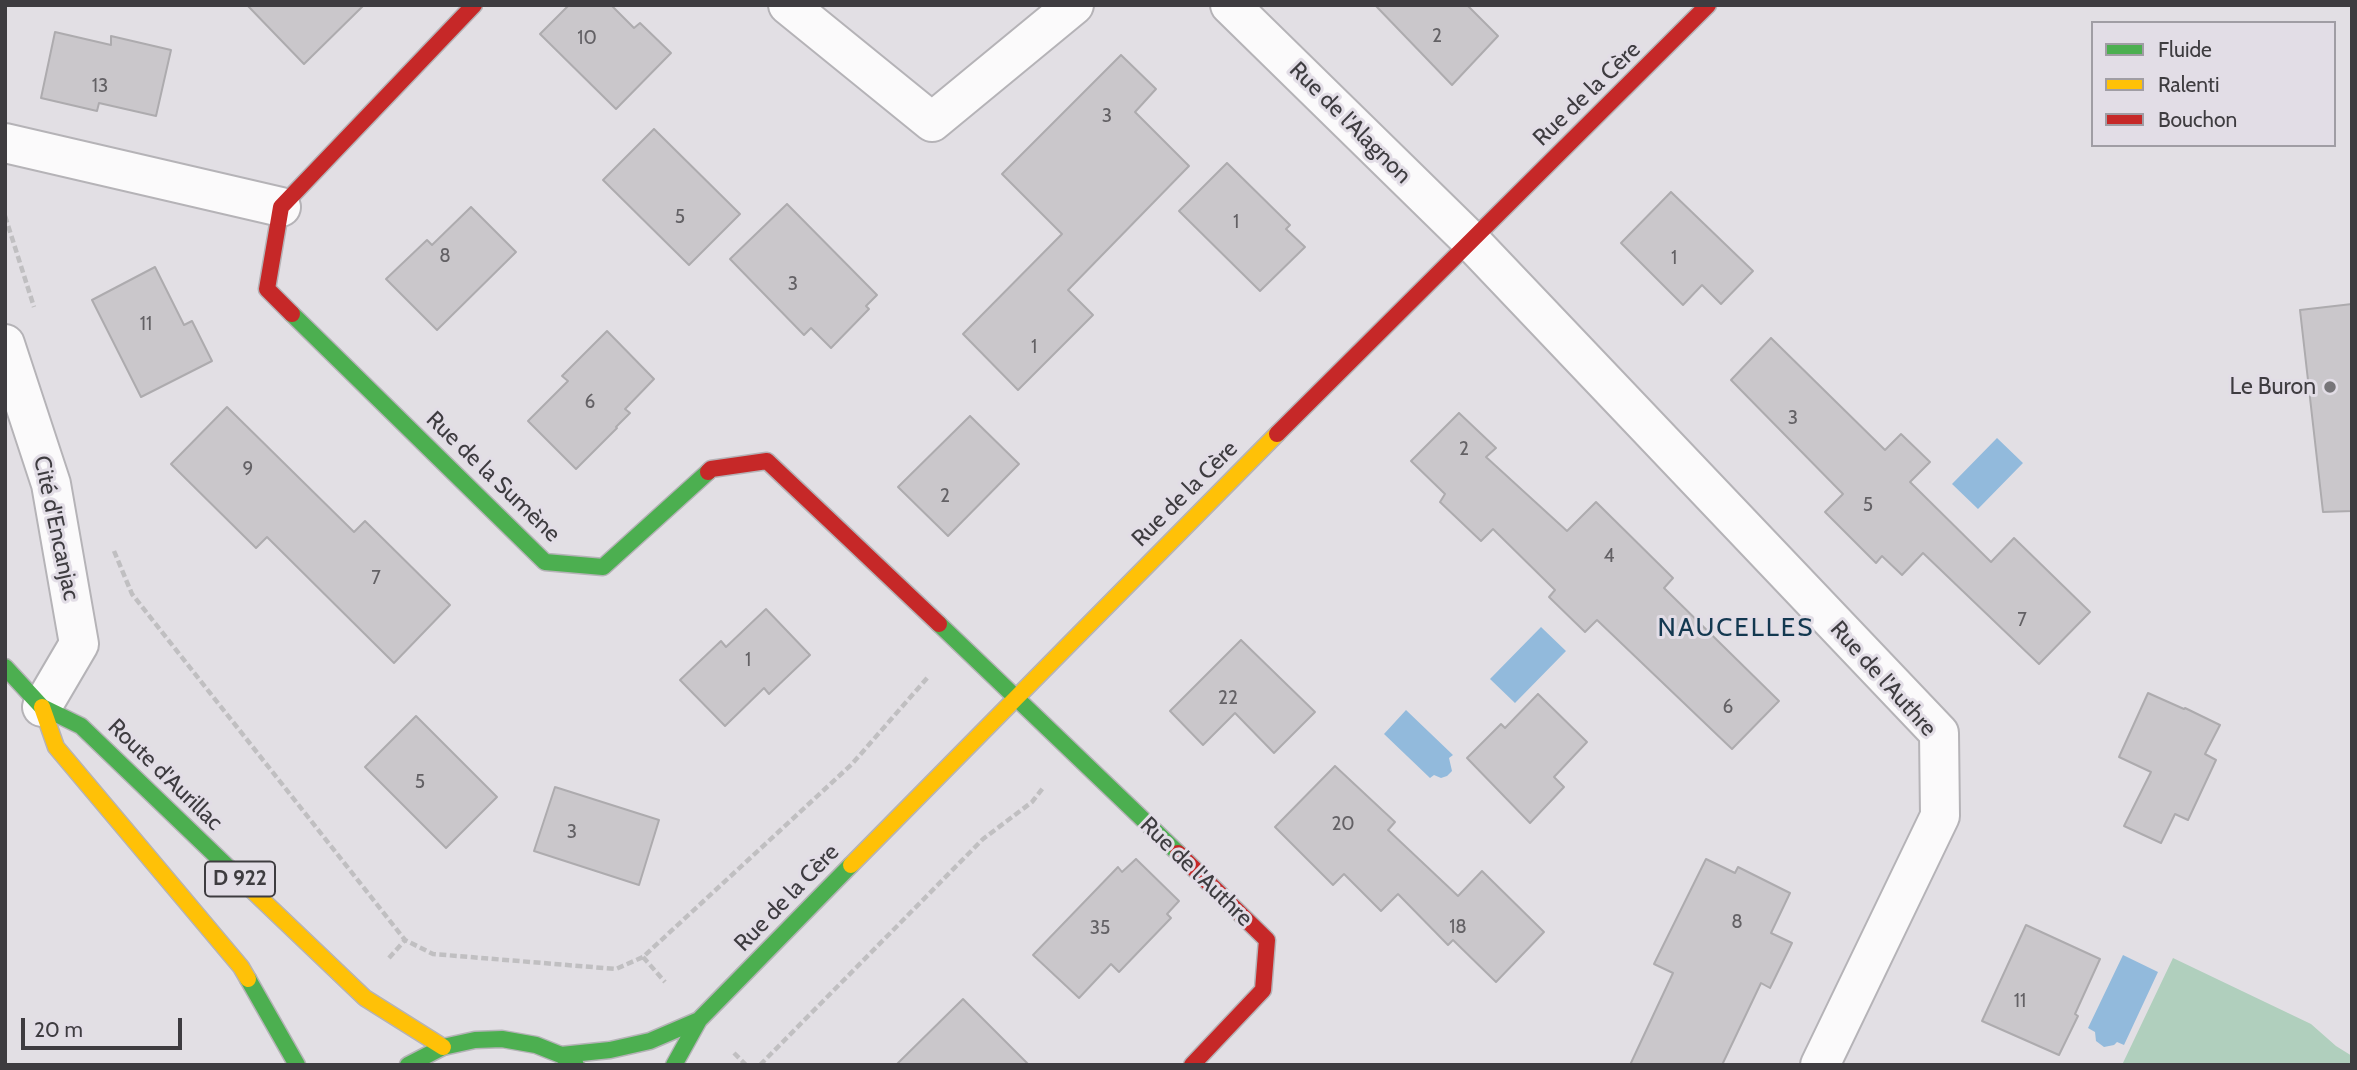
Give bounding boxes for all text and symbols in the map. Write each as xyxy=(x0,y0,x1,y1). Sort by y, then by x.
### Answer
legend xyxy=(2091,21,2336,147)
house number: 2 xyxy=(1432,25,1442,47)
house number: 10 xyxy=(577,27,597,49)
street label: Rue de la Cère xyxy=(1528,36,1646,152)
text: Fluide xyxy=(2158,37,2212,62)
street label: Rue de l'Alagnon xyxy=(1283,56,1417,190)
text: Ralenti xyxy=(2158,72,2219,97)
house number: 13 xyxy=(92,75,108,97)
house number: 3 xyxy=(1102,105,1112,127)
text: Bouchon xyxy=(2158,107,2237,132)
house number: 5 xyxy=(675,206,685,228)
house number: 1 xyxy=(1233,211,1239,233)
house number: 8 xyxy=(439,245,451,267)
house number: 1 xyxy=(1671,247,1677,269)
house number: 3 xyxy=(788,273,798,295)
house number: 11 xyxy=(140,313,152,335)
house number: 1 xyxy=(1031,336,1037,358)
place label: Le Buron xyxy=(2230,373,2316,401)
marker: Le Buron xyxy=(2322,379,2338,395)
house number: 6 xyxy=(585,391,595,413)
street label: Rue de la Sumène xyxy=(420,406,566,548)
house number: 3 xyxy=(1788,407,1798,429)
street label: Rue de la Cère xyxy=(1126,435,1244,553)
house number: 2 xyxy=(1459,438,1469,460)
street label: Cité d'Encanjac xyxy=(27,453,85,603)
house number: 9 xyxy=(243,458,253,480)
house number: 2 xyxy=(940,485,950,507)
house number: 5 xyxy=(1863,494,1873,516)
house number: 4 xyxy=(1604,545,1614,567)
house number: 7 xyxy=(371,567,381,589)
house number: 7 xyxy=(2017,609,2027,631)
district label: NAUCELLES xyxy=(1659,612,1813,644)
street label: Rue de l'Authre xyxy=(1824,616,1942,742)
house number: 1 xyxy=(745,649,751,671)
house number: 22 xyxy=(1218,687,1238,709)
house number: 6 xyxy=(1723,696,1733,718)
street label: Route d'Aurillac xyxy=(102,713,228,837)
house number: 5 xyxy=(415,771,425,793)
street label: Rue de l'Authre xyxy=(1134,812,1258,932)
house number: 20 xyxy=(1331,813,1355,835)
house number: 3 xyxy=(567,821,577,843)
street label: Rue de la Cère xyxy=(729,839,845,957)
road number: D 922 xyxy=(205,862,275,896)
house number: 8 xyxy=(1731,911,1743,933)
house number: 18 xyxy=(1449,916,1467,938)
house number: 35 xyxy=(1090,917,1110,939)
house number: 11 xyxy=(2014,990,2026,1012)
scale bar xyxy=(24,1004,186,1048)
text: 20 m xyxy=(34,1017,83,1042)

